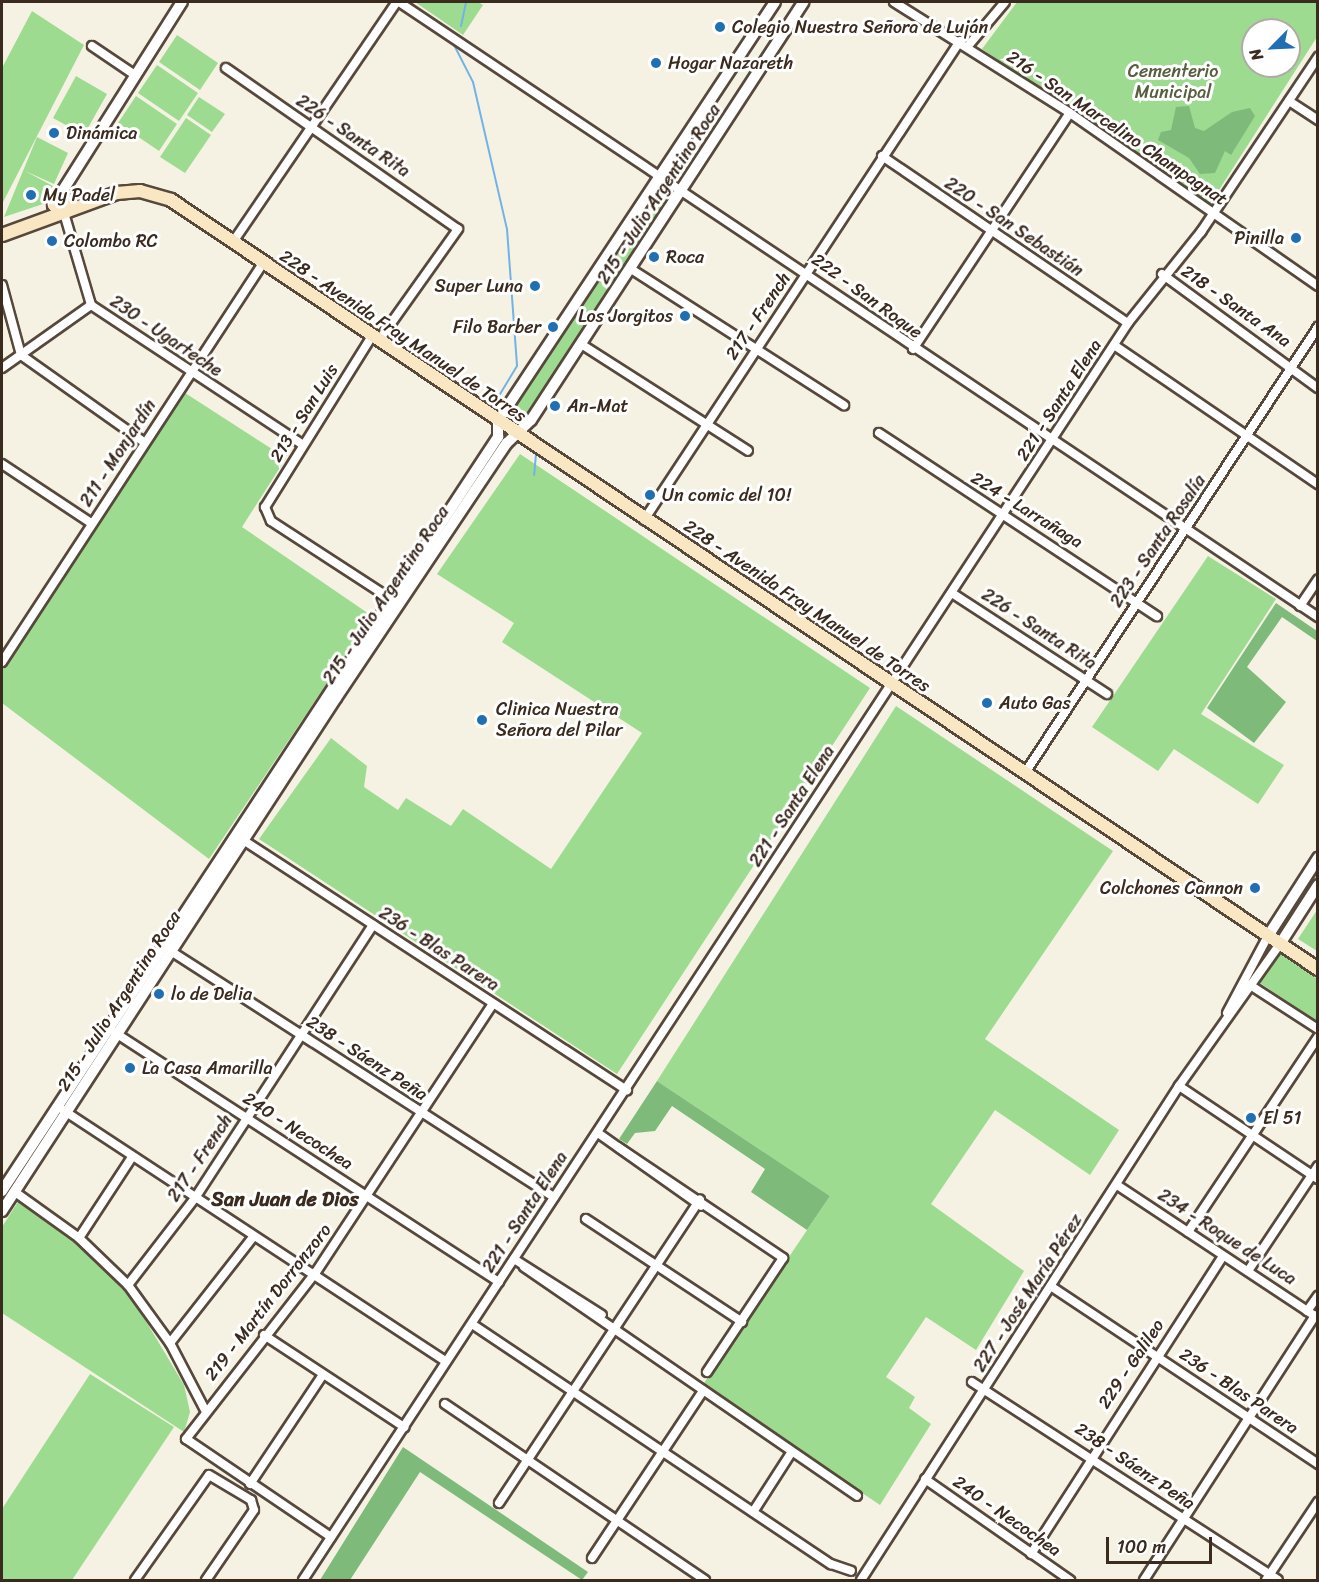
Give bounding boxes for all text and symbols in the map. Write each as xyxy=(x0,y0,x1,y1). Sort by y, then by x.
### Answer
place label: Colegio Nuestra Señora de Luján xyxy=(732,16,990,38)
north arrow xyxy=(1241,18,1301,78)
marker: Colegio Nuestra Señora de Luján xyxy=(713,20,727,34)
text: N xyxy=(1240,44,1271,66)
street label: 216 - San Marcelino Champagnat xyxy=(1003,46,1231,210)
place label: Hogar Nazareth xyxy=(668,52,792,74)
marker: Hogar Nazareth xyxy=(649,56,663,70)
park label: Cementerio Municipal xyxy=(1128,61,1218,104)
street label: 226 - Santa Rita xyxy=(292,90,414,182)
street label: 215 - Julio Argentino Roca xyxy=(593,100,725,288)
place label: Dinámica xyxy=(66,122,137,144)
marker: Dinámica xyxy=(47,126,61,140)
street label: 220 - San Sebastián xyxy=(940,172,1088,282)
place label: My Padel xyxy=(43,184,116,206)
marker: My Padel xyxy=(24,188,38,202)
place label: Pinilla xyxy=(1234,227,1284,249)
place label: Colombo RC xyxy=(64,230,158,252)
marker: Pinilla xyxy=(1289,231,1303,245)
marker: Colombo RC xyxy=(45,234,59,248)
street label: 228 - Avenida Fray Manuel de Torres xyxy=(276,246,530,426)
place label: Roca xyxy=(666,246,704,268)
street label: 222 - San Roque xyxy=(808,249,926,343)
marker: Roca xyxy=(647,250,661,264)
street label: 218 - Santa Ana xyxy=(1177,260,1295,352)
street label: 217 - French xyxy=(721,268,795,364)
place label: Super Luna xyxy=(435,275,523,297)
marker: Super Luna xyxy=(528,279,542,293)
street label: 230 - Ugarteche xyxy=(106,291,226,381)
place label: Los Jorgitos xyxy=(579,305,673,327)
marker: Los Jorgitos xyxy=(678,309,692,323)
place label: Filo Barber xyxy=(453,316,541,338)
marker: Filo Barber xyxy=(546,320,560,334)
street label: 221 - Santa Elena xyxy=(1012,335,1106,465)
street label: 213 - San Luis xyxy=(265,360,343,466)
street label: 211 - Monjardín xyxy=(75,395,161,511)
place label: An-Mat xyxy=(567,395,628,417)
marker: An-Mat xyxy=(548,399,562,413)
street label: 224 - Larrañaga xyxy=(967,467,1087,553)
street label: 223 - Santa Rosalía xyxy=(1105,470,1211,612)
place label: Un comic del 10! xyxy=(662,484,791,506)
marker: Un comic del 10! xyxy=(643,488,657,502)
street label: 215 - Julio Argentino Roca xyxy=(318,502,454,688)
street label: 228 - Avenida Fray Manuel de Torres xyxy=(680,516,934,696)
street label: 226 - Santa Rita xyxy=(977,584,1101,674)
place label: Auto Gas xyxy=(999,692,1071,714)
marker: Auto Gas xyxy=(980,696,994,710)
place label: Clinica Nuestra Señora del Pilar xyxy=(496,699,622,742)
marker: Clinica Nuestra Señora del Pilar xyxy=(473,711,491,729)
street label: 221 - Santa Elena xyxy=(745,741,839,871)
place label: Colchones Cannon xyxy=(1100,877,1243,899)
marker: Colchones Cannon xyxy=(1248,881,1262,895)
street label: 236 - Blas Parera xyxy=(375,902,503,996)
street label: 215 - Julio Argentino Roca xyxy=(53,907,185,1095)
place label: lo de Delia xyxy=(171,983,253,1005)
marker: lo de Delia xyxy=(152,987,166,1001)
street label: 238 - Sáenz Peña xyxy=(302,1011,432,1105)
place label: La Casa Amarilla xyxy=(142,1057,273,1079)
marker: La Casa Amarilla xyxy=(123,1061,137,1075)
street label: 240 - Necochea xyxy=(239,1087,357,1175)
place label: El 51 xyxy=(1263,1107,1302,1129)
street label: 217 - French xyxy=(163,1110,237,1206)
marker: El 51 xyxy=(1244,1111,1258,1125)
street label: 221 - Santa Elena xyxy=(478,1147,572,1277)
street label: 234 - Roque de Luca xyxy=(1154,1184,1300,1290)
district label: San Juan de Dios xyxy=(211,1187,359,1211)
street label: 227 - José María Pérez xyxy=(969,1210,1087,1376)
street label: 219 - Martín Dorronzoro xyxy=(200,1219,336,1385)
street label: 229 - Galileo xyxy=(1093,1315,1169,1413)
street label: 236 - Blas Parera xyxy=(1175,1343,1303,1439)
street label: 238 - Sáenz Peña xyxy=(1071,1418,1199,1514)
street label: 240 - Necochea xyxy=(949,1471,1065,1561)
scale bar xyxy=(1109,1525,1216,1563)
text: 100 m xyxy=(1117,1531,1166,1563)

